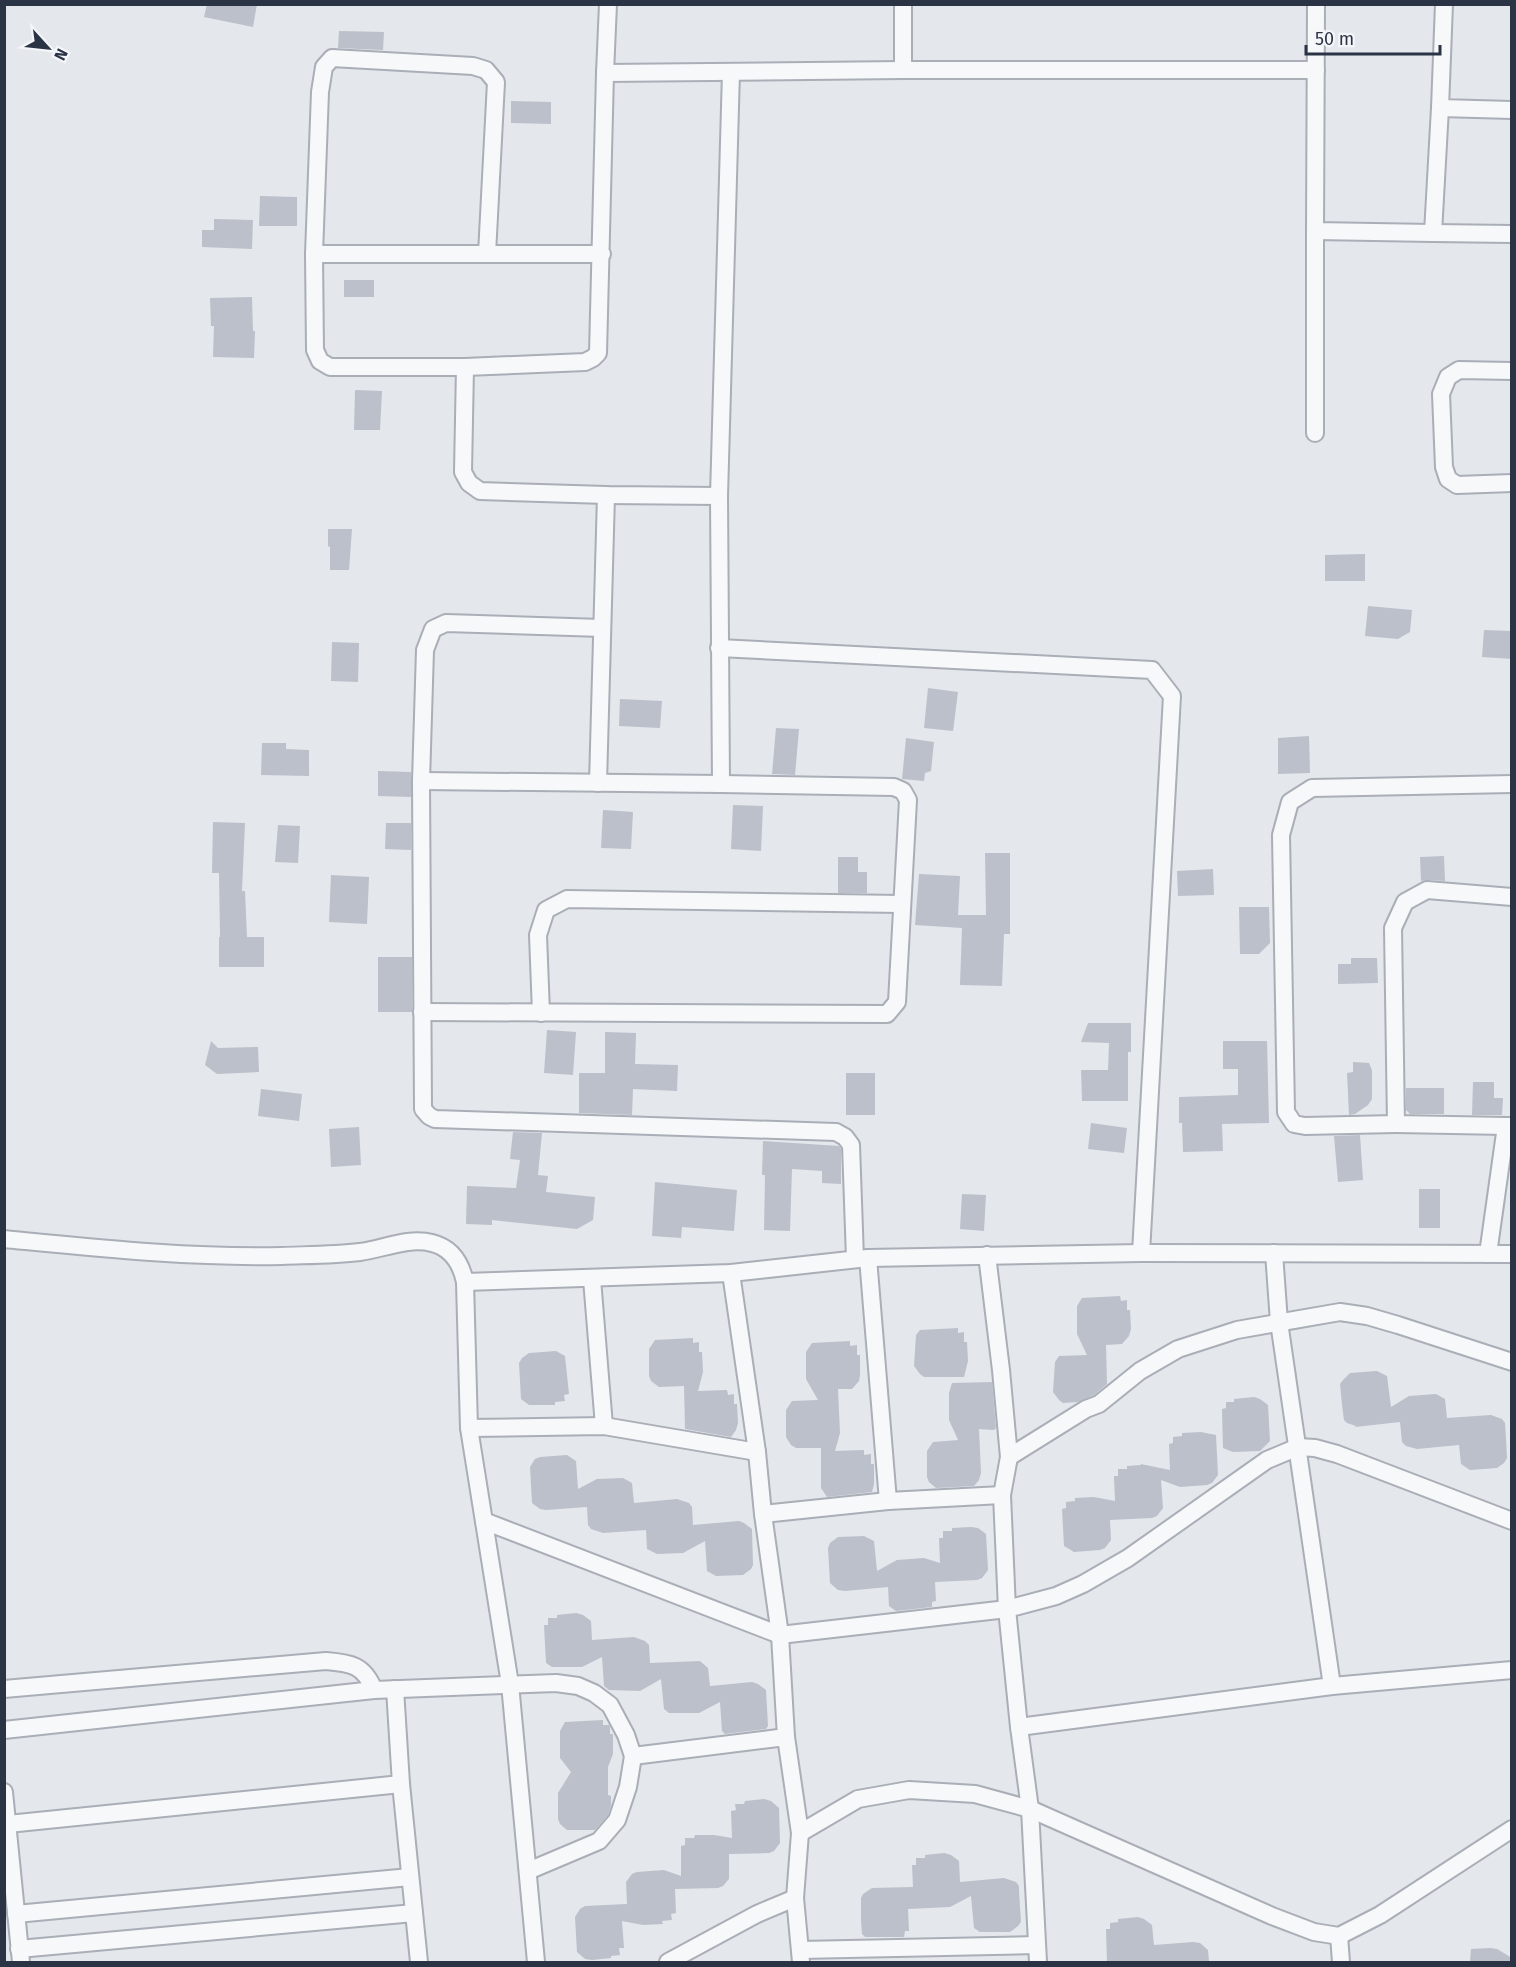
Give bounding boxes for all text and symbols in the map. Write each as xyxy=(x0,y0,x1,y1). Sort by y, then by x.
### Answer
north arrow xyxy=(18,18,78,78)
scale bar xyxy=(1306,18,1440,56)
text: 50 m xyxy=(1315,28,1354,50)
text: N xyxy=(50,46,72,64)

